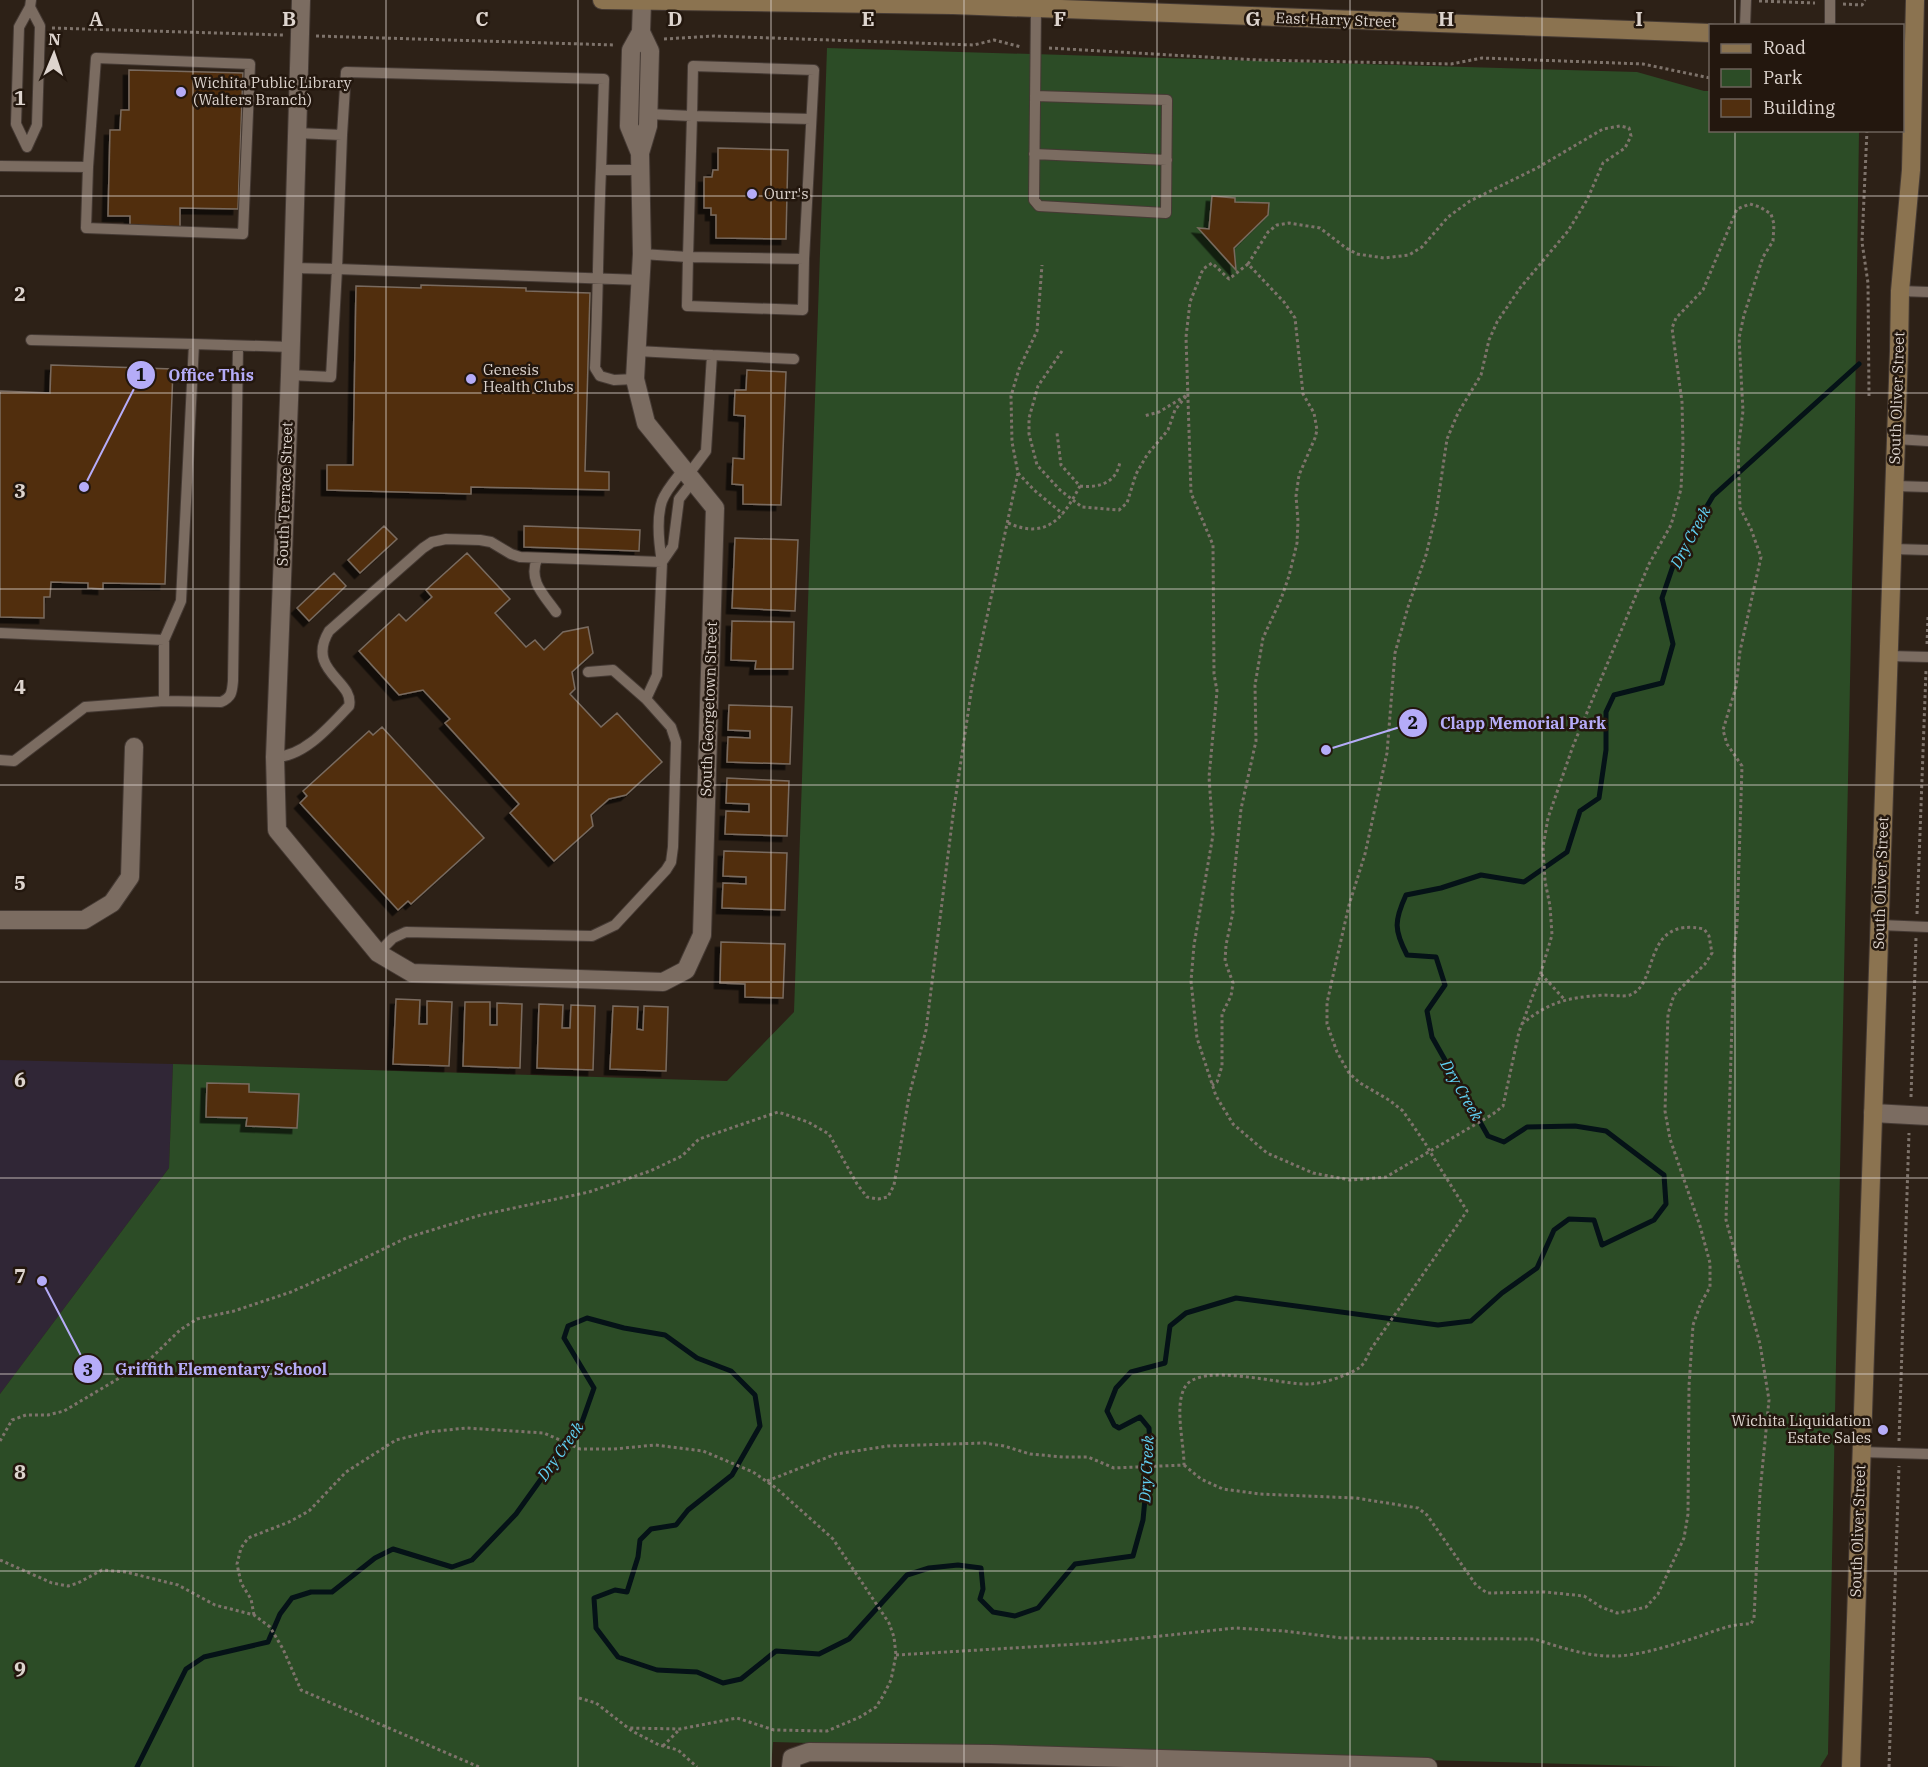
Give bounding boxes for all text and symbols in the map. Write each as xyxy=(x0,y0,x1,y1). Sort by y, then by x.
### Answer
text: A xyxy=(89,5,103,32)
text: B xyxy=(282,5,296,32)
text: C xyxy=(475,5,489,32)
text: D xyxy=(667,5,683,32)
text: E xyxy=(861,5,875,32)
text: F xyxy=(1054,5,1066,32)
text: G xyxy=(1245,5,1261,32)
text: H xyxy=(1438,5,1454,32)
text: I xyxy=(1635,5,1643,32)
street label: East Harry Street xyxy=(1275,8,1397,31)
north arrow xyxy=(24,24,84,84)
legend xyxy=(1709,24,1904,132)
text: N xyxy=(48,29,61,49)
text: Road xyxy=(1763,36,1806,59)
text: Park xyxy=(1763,66,1803,89)
place label: Wichita Public Library (Walters Branch) xyxy=(193,73,351,109)
text: 1 xyxy=(14,84,26,111)
marker: Wichita Public Library (Walters Branch) xyxy=(174,85,188,99)
text: Building xyxy=(1763,96,1835,119)
place label: Ourr's xyxy=(764,184,808,203)
marker: Ourr's xyxy=(745,187,759,201)
text: 2 xyxy=(14,280,26,307)
street label: South Oliver Street xyxy=(1885,331,1908,465)
callout: Office This xyxy=(126,358,266,392)
place label: Genesis Health Clubs xyxy=(483,360,574,396)
text: 1 xyxy=(136,363,147,386)
text: Office This xyxy=(168,365,254,385)
marker: Genesis Health Clubs xyxy=(464,372,478,386)
street label: South Terrace Street xyxy=(272,421,297,567)
text: 3 xyxy=(14,477,26,504)
water label: Dry Creek xyxy=(1665,502,1715,572)
street label: South Georgetown Street xyxy=(696,621,721,797)
text: 4 xyxy=(14,673,26,700)
callout: Clapp Memorial Park xyxy=(1398,706,1618,740)
text: 2 xyxy=(1408,711,1418,734)
text: Clapp Memorial Park xyxy=(1440,713,1606,733)
street label: South Oliver Street xyxy=(1869,816,1892,950)
text: 5 xyxy=(14,869,26,896)
water label: Dry Creek xyxy=(1436,1055,1488,1125)
text: 6 xyxy=(14,1066,26,1093)
text: 7 xyxy=(14,1262,26,1289)
callout: Griffith Elementary School xyxy=(73,1352,338,1386)
text: 3 xyxy=(83,1358,93,1381)
text: Griffith Elementary School xyxy=(115,1359,327,1379)
place label: Wichita Liquidation Estate Sales xyxy=(1731,1411,1871,1447)
water label: Dry Creek xyxy=(532,1417,588,1485)
marker: Wichita Liquidation Estate Sales xyxy=(1876,1423,1890,1437)
water label: Dry Creek xyxy=(1134,1434,1158,1504)
text: 8 xyxy=(14,1458,26,1485)
street label: South Oliver Street xyxy=(1846,1464,1869,1598)
text: 9 xyxy=(14,1655,26,1682)

